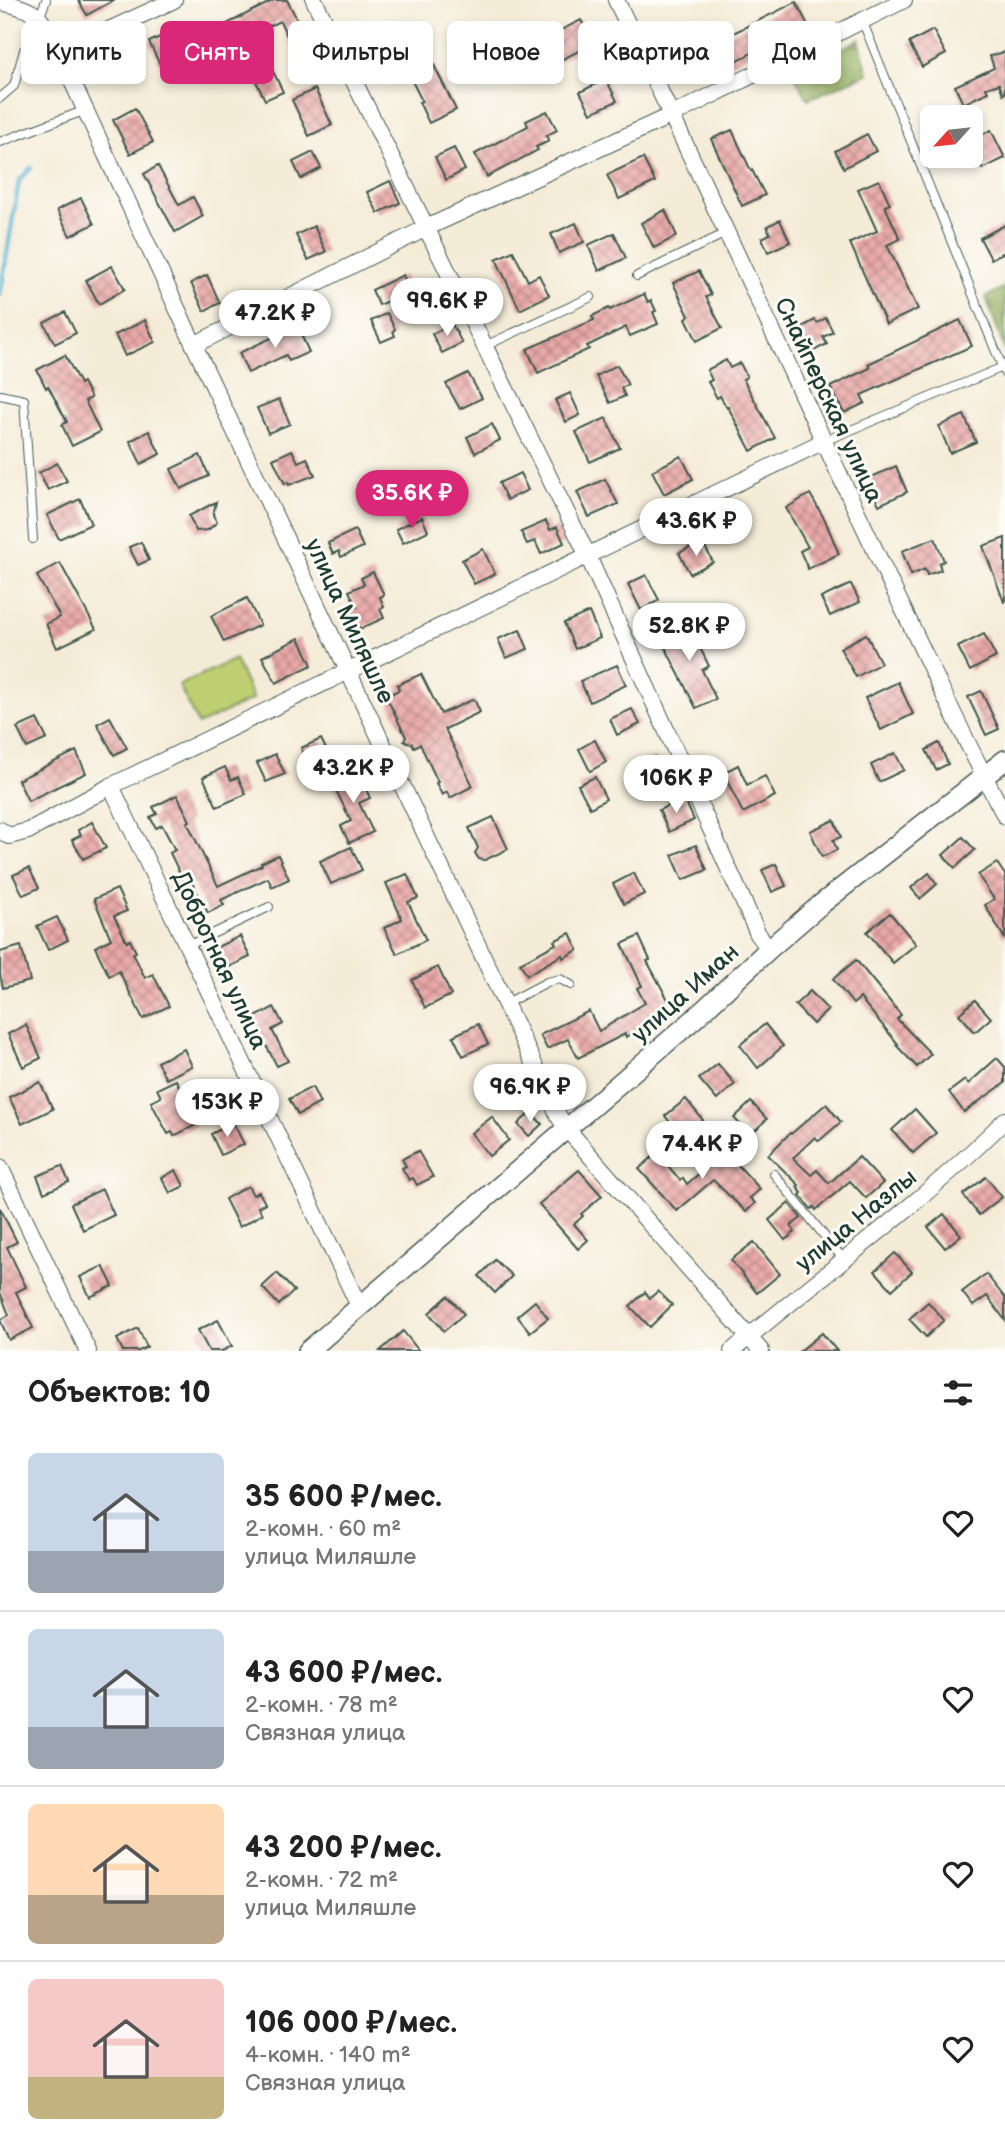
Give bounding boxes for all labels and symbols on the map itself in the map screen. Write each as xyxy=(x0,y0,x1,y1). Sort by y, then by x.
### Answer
north arrow xyxy=(920,105,984,168)
pin: 99.6K ₽ xyxy=(382,278,512,338)
pin: 47.2K ₽ xyxy=(210,290,340,350)
street label: Снайперская улица xyxy=(768,293,889,507)
pin: 35.6K ₽ xyxy=(347,470,477,530)
pin: 43.6K ₽ xyxy=(631,498,761,558)
street label: улица Миляшле xyxy=(299,534,400,708)
pin: 52.8K ₽ xyxy=(624,604,754,663)
pin: 43.2K ₽ xyxy=(288,746,418,805)
pin: 106K ₽ xyxy=(619,756,733,815)
street label: Добротная улица xyxy=(166,866,274,1054)
street label: улица Иман xyxy=(626,938,745,1049)
pin: 96.9K ₽ xyxy=(465,1064,595,1124)
pin: 153K ₽ xyxy=(170,1080,284,1139)
pin: 74.4K ₽ xyxy=(637,1122,767,1181)
street label: улица Назлы xyxy=(790,1163,923,1278)

